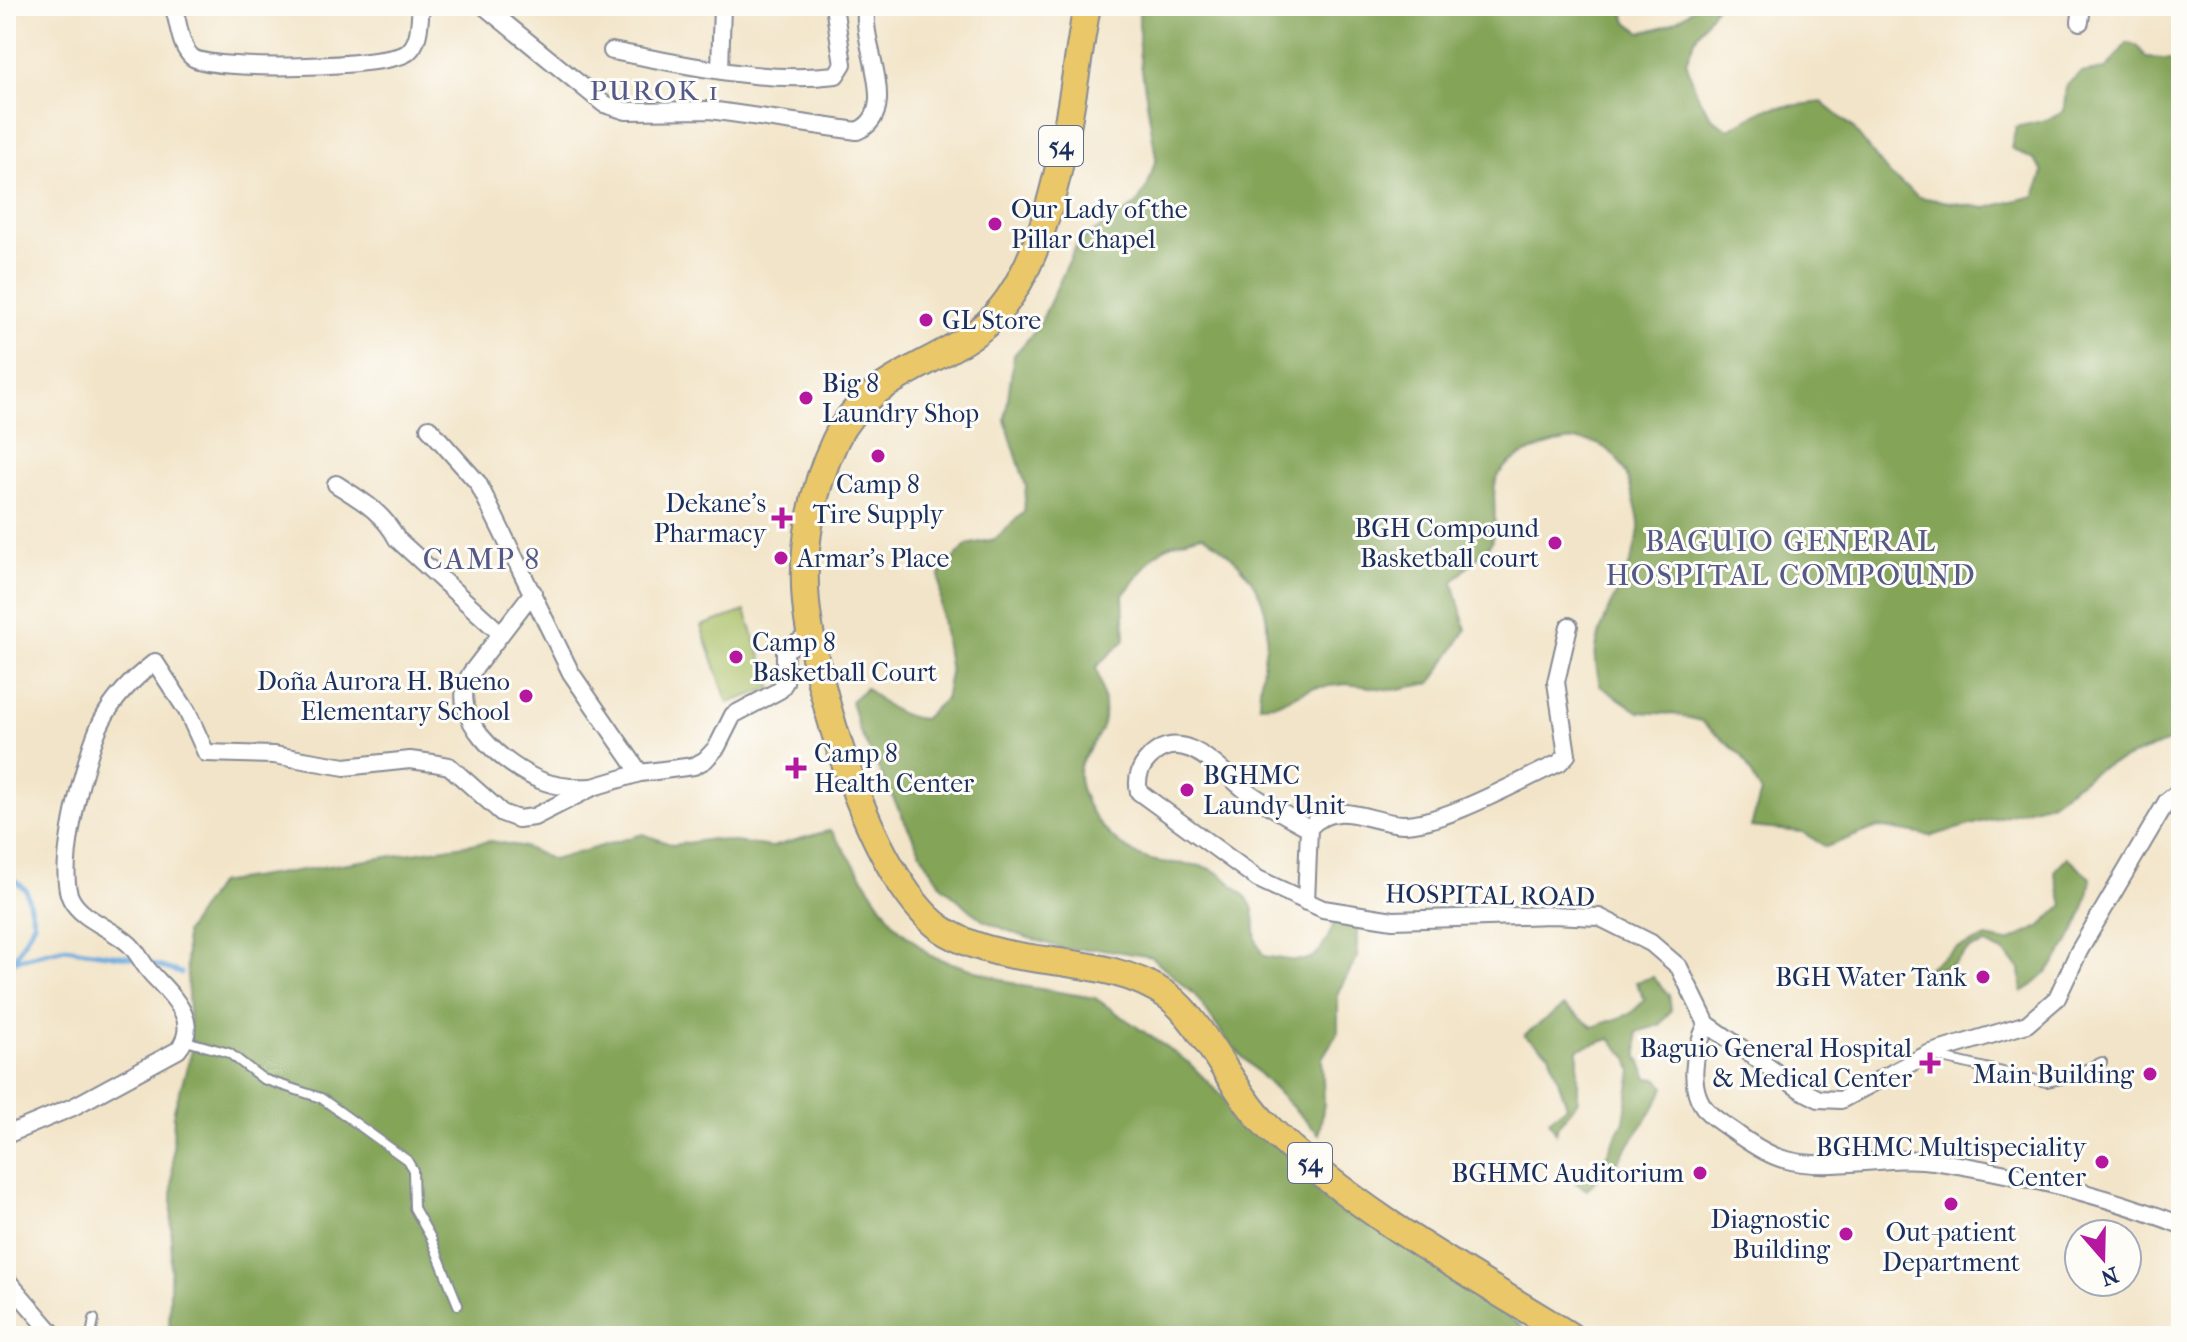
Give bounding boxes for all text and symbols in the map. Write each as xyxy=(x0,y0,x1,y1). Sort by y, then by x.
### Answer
district label: PUROK 1 xyxy=(590,74,720,107)
road number: 54 xyxy=(1039,126,1083,166)
place label: Our Lady of the Pillar Chapel xyxy=(1011,194,1188,255)
marker: Our Lady of the Pillar Chapel xyxy=(986,215,1004,233)
place label: GL Store xyxy=(942,305,1041,336)
marker: GL Store xyxy=(917,311,935,329)
place label: Big 8 Laundry Shop xyxy=(822,368,979,429)
marker: Big 8 Laundry Shop xyxy=(797,389,815,407)
marker: Camp 8 Tire Supply xyxy=(869,447,887,465)
place label: Camp 8 Tire Supply xyxy=(813,469,944,530)
place label: Dekane's Pharmacy xyxy=(654,488,767,549)
marker: Dekane's Pharmacy xyxy=(773,509,791,527)
place label: BGH Compound Basketball court xyxy=(1354,513,1540,574)
district label: BAGUIO GENERAL HOSPITAL COMPOUND xyxy=(1605,524,1977,593)
marker: BGH Compound Basketball court xyxy=(1546,534,1564,552)
district label: CAMP 8 xyxy=(423,542,541,577)
place label: Armar's Place xyxy=(796,543,950,574)
marker: Armar's Place xyxy=(772,549,790,567)
place label: Camp 8 Basketball Court xyxy=(752,627,938,688)
marker: Camp 8 Basketball Court xyxy=(727,648,745,666)
place label: Doña Aurora H. Bueno Elementary School xyxy=(257,666,510,727)
marker: Doña Aurora H. Bueno Elementary School xyxy=(517,687,535,705)
place label: Camp 8 Health Center xyxy=(814,738,974,799)
marker: Camp 8 Health Center xyxy=(785,757,807,779)
place label: BGHMC Laundy Unit xyxy=(1203,760,1346,821)
marker: BGHMC Laundy Unit xyxy=(1178,781,1196,799)
street label: HOSPITAL ROAD xyxy=(1385,878,1595,913)
place label: BGH Water Tank xyxy=(1775,962,1968,993)
marker: BGH Water Tank xyxy=(1974,968,1992,986)
place label: Baguio General Hospital & Medical Center xyxy=(1640,1033,1912,1094)
marker: Baguio General Hospital & Medical Center xyxy=(1919,1052,1941,1074)
place label: Main Building xyxy=(1973,1059,2135,1090)
marker: Main Building xyxy=(2141,1065,2159,1083)
place label: BGHMC Multispeciality Center xyxy=(1816,1132,2087,1193)
road number: 54 xyxy=(1288,1143,1332,1183)
marker: BGHMC Multispeciality Center xyxy=(2093,1153,2111,1171)
place label: BGHMC Auditorium xyxy=(1452,1158,1684,1189)
marker: BGHMC Auditorium xyxy=(1691,1164,1709,1182)
marker: Out-patient Department xyxy=(1942,1195,1960,1213)
place label: Diagnostic Building xyxy=(1710,1204,1831,1265)
place label: Out-patient Department xyxy=(1882,1217,2021,1278)
north arrow xyxy=(2063,1218,2143,1298)
marker: Diagnostic Building xyxy=(1837,1225,1855,1243)
text: N xyxy=(2097,1261,2122,1291)

